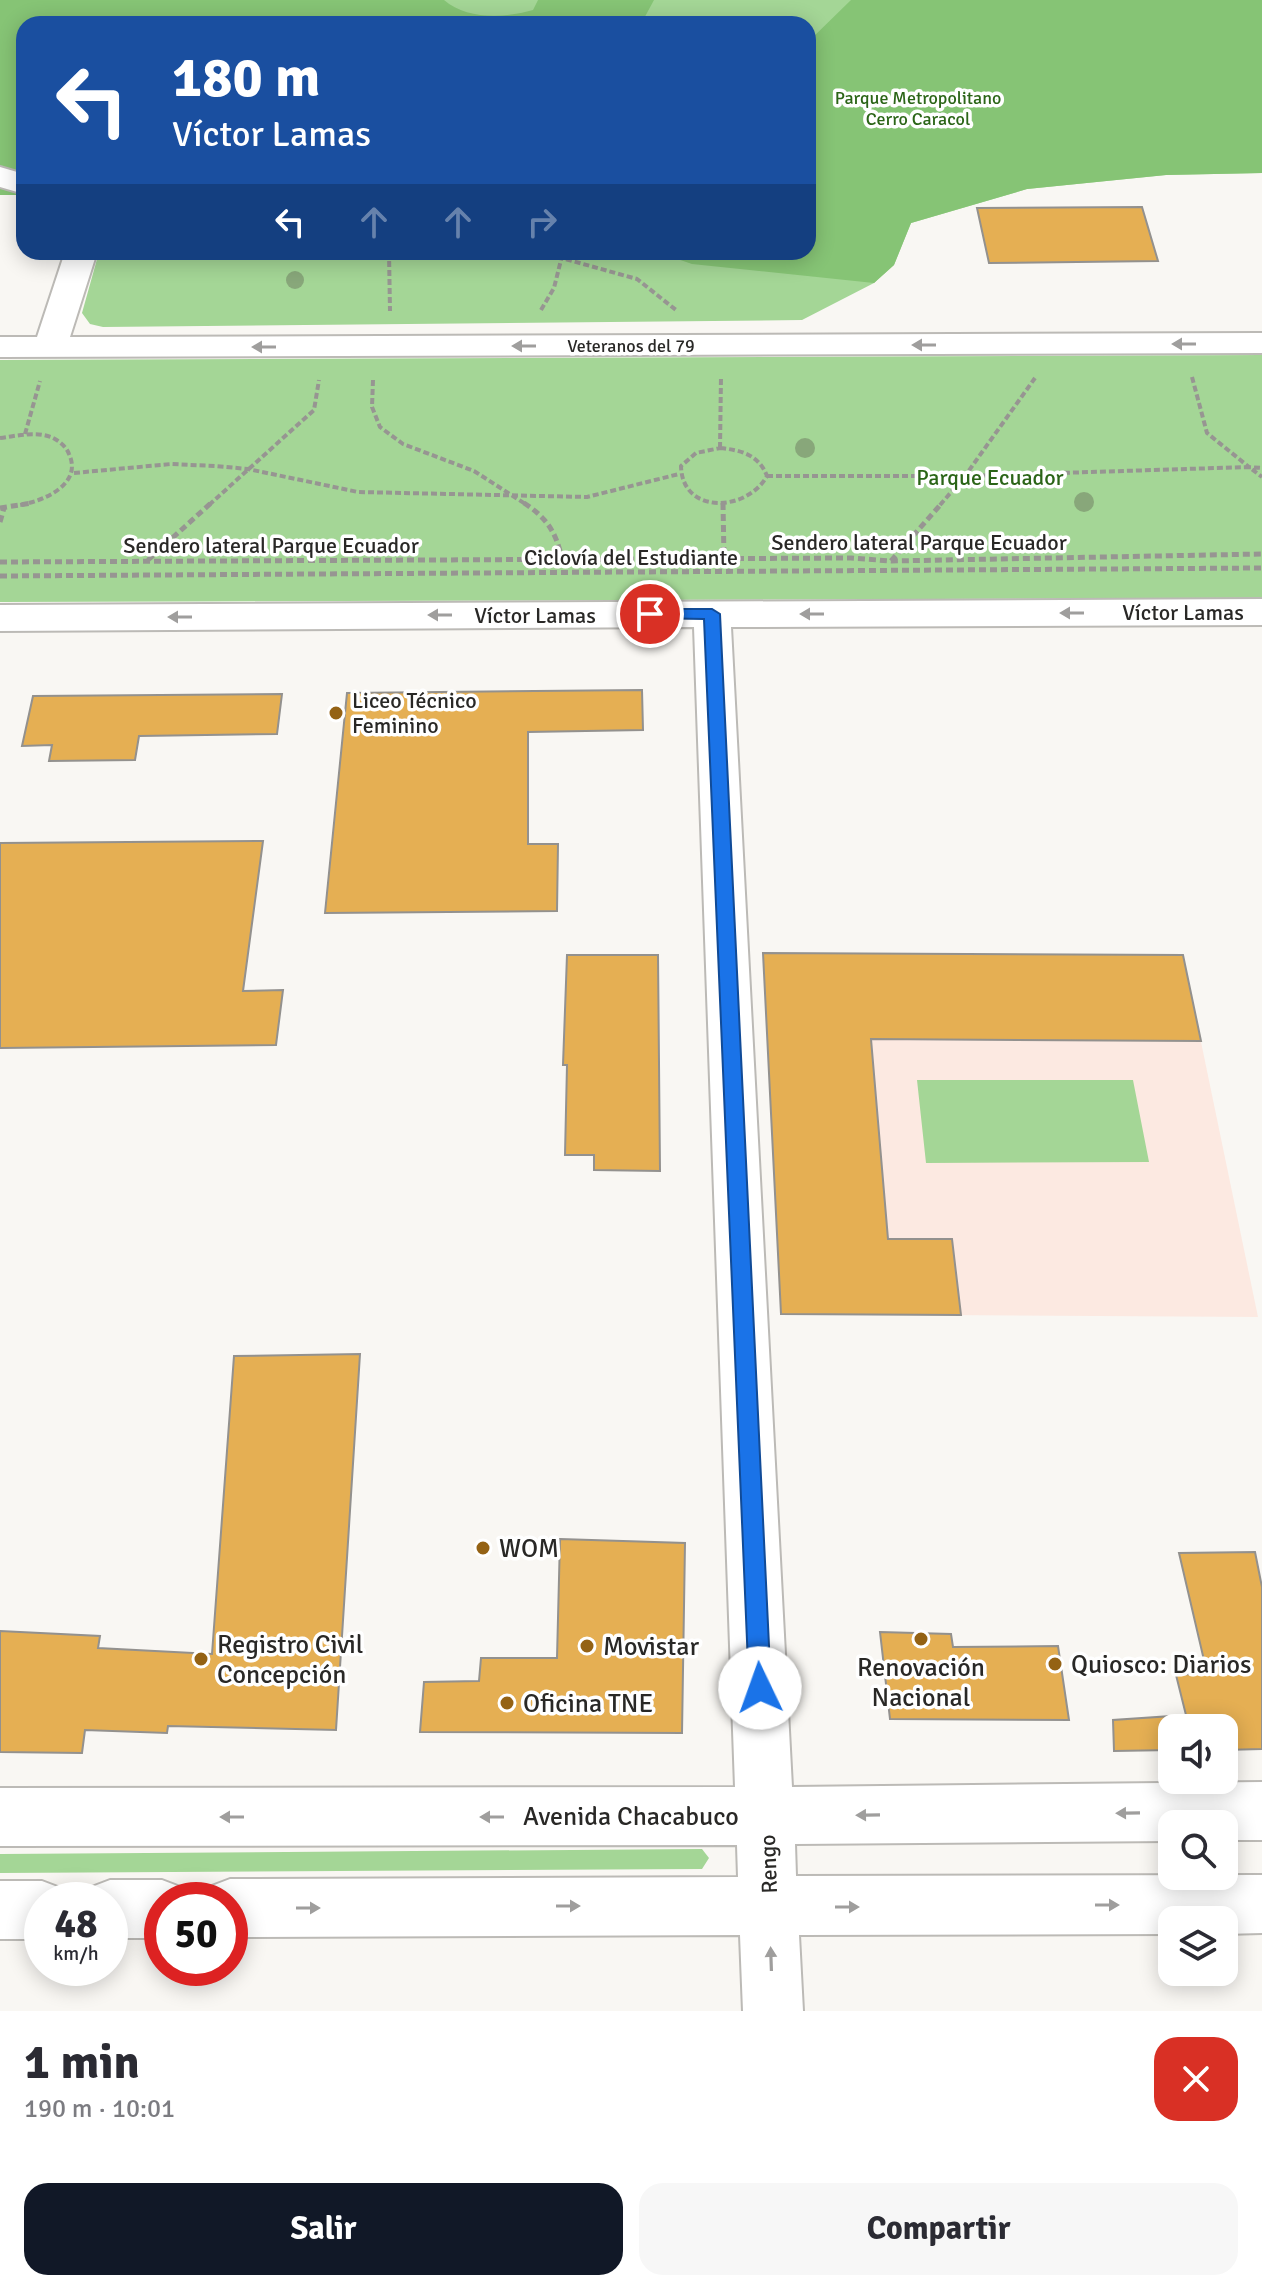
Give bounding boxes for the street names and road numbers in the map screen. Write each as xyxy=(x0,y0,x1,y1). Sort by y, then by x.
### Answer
street label: Veteranos del 79 xyxy=(567,335,695,357)
street label: Sendero lateral Parque Ecuador xyxy=(771,529,1067,556)
street label: Sendero lateral Parque Ecuador xyxy=(123,532,419,559)
street label: Ciclovía del Estudiante xyxy=(524,544,738,571)
street label: Víctor Lamas xyxy=(1122,599,1244,626)
street label: Víctor Lamas xyxy=(474,602,596,629)
street label: Avenida Chacabuco xyxy=(523,1801,739,1833)
street label: Rengo xyxy=(754,1834,783,1894)

